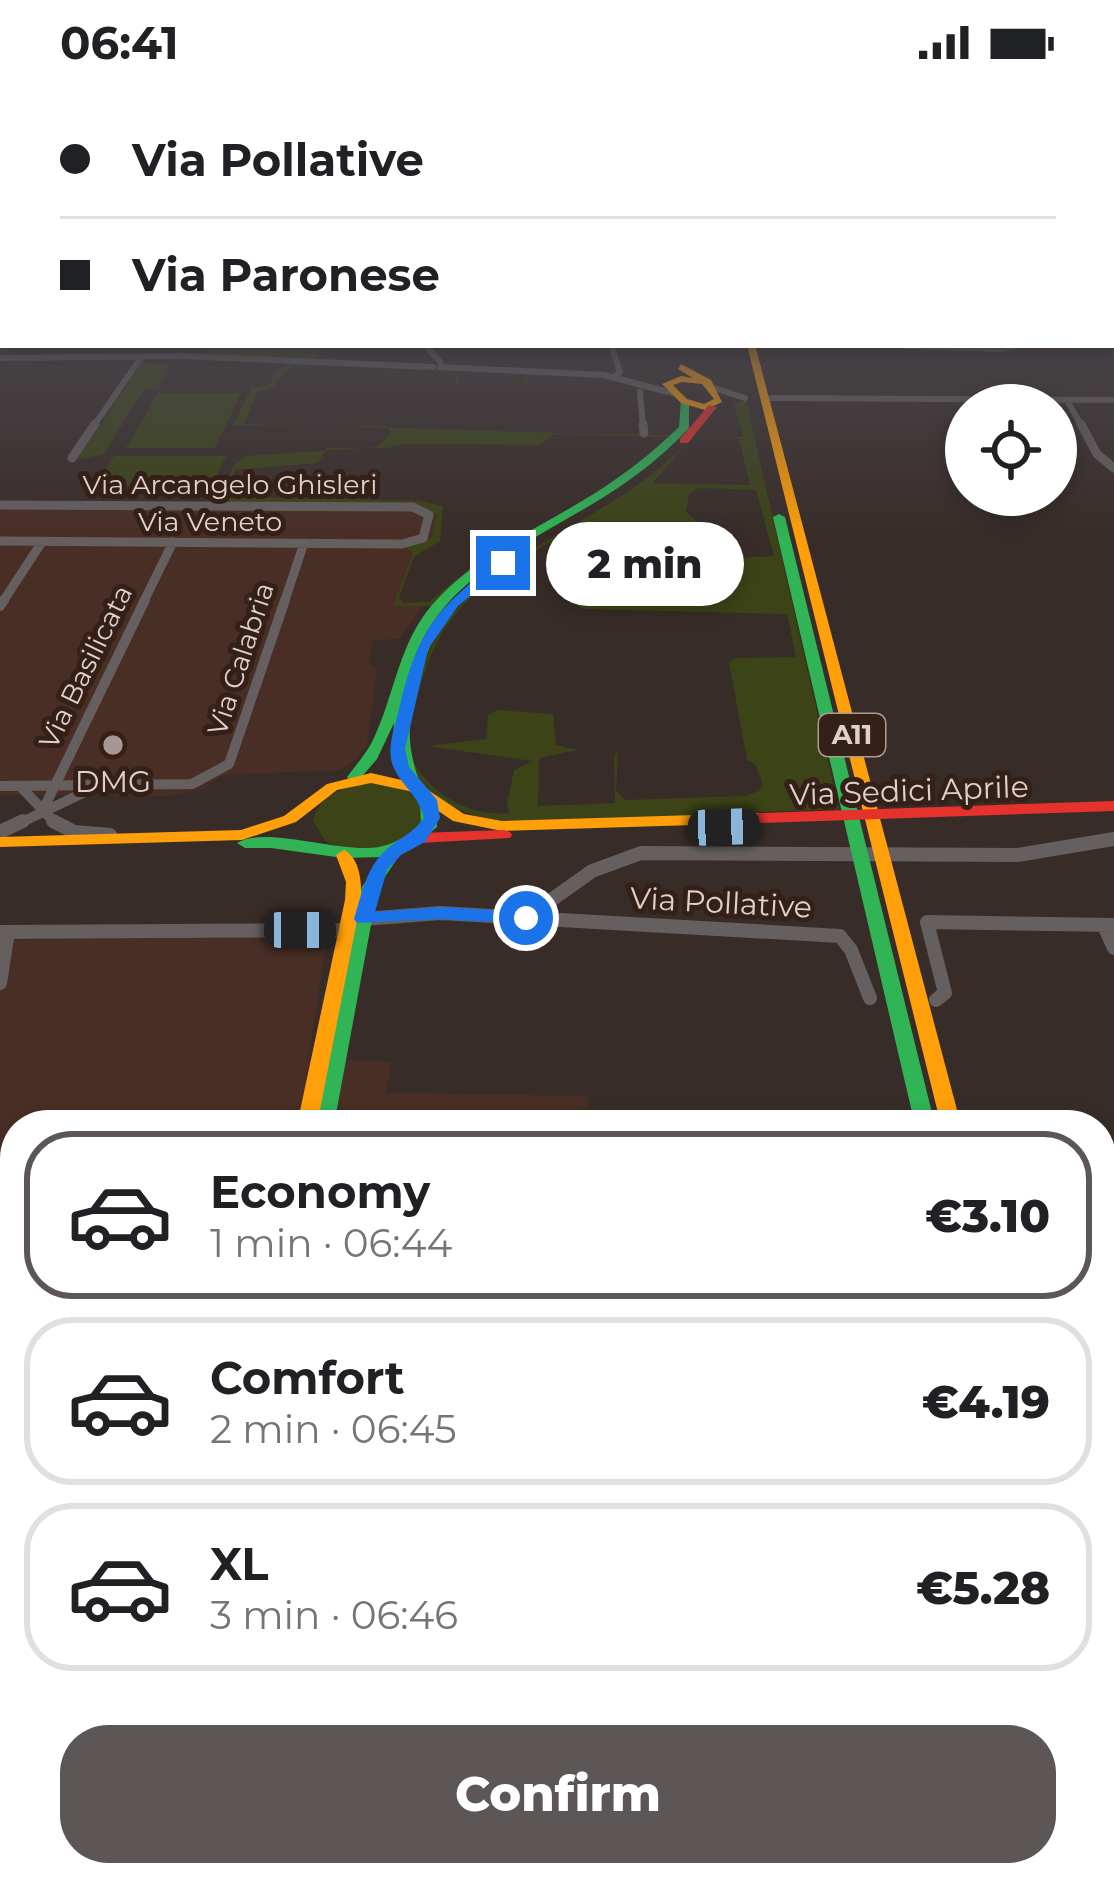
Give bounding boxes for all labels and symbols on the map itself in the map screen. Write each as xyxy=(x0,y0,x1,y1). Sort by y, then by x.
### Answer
street label: Via Arcangelo Ghisleri xyxy=(83,468,377,501)
street label: Via Veneto xyxy=(138,505,282,538)
callout: 2 min xyxy=(545,521,743,605)
route end xyxy=(476,536,530,590)
street label: Via Calabria xyxy=(200,578,281,739)
street label: Via Basilicata xyxy=(32,580,139,754)
road number: A11 xyxy=(819,714,885,756)
marker: DMG xyxy=(100,732,126,758)
place label: DMG xyxy=(75,763,151,800)
street label: Via Sedici Aprile xyxy=(789,768,1029,813)
car xyxy=(687,808,761,846)
street label: Via Pollative xyxy=(629,879,813,926)
route start xyxy=(499,891,553,945)
car xyxy=(264,912,336,948)

